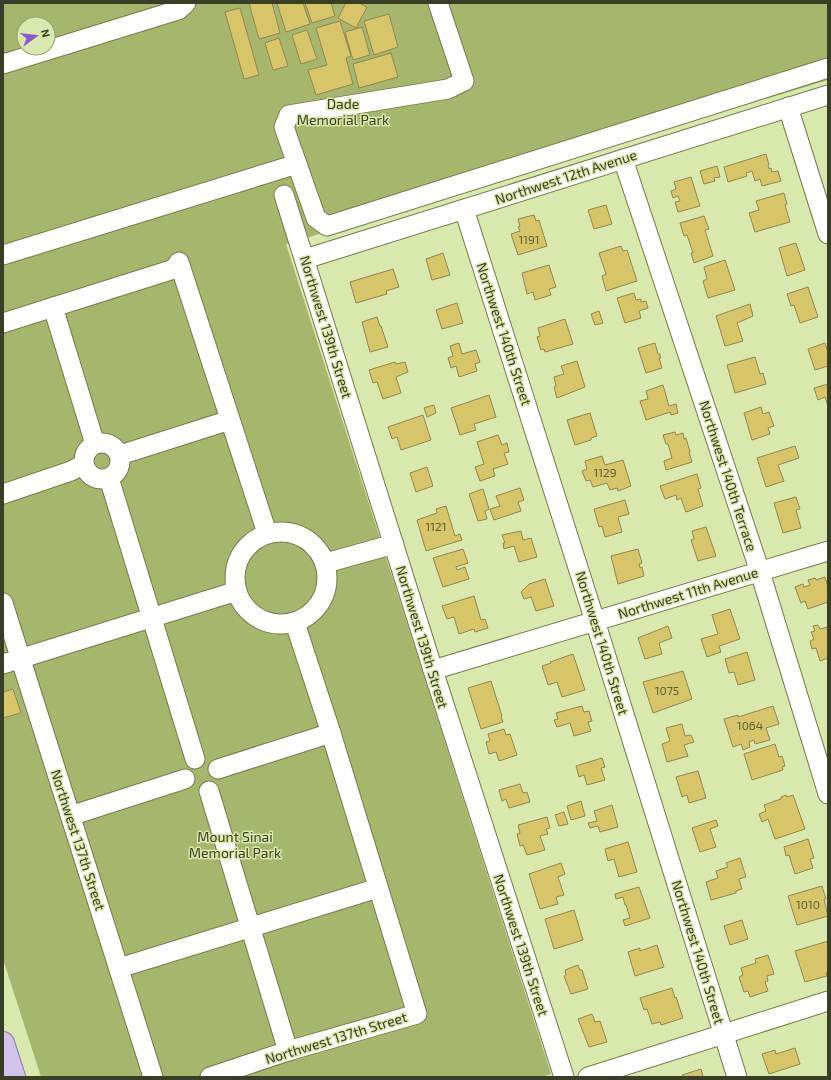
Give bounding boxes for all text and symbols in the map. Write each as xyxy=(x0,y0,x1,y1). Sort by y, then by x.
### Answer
north arrow xyxy=(16,16,56,56)
text: N xyxy=(39,28,53,39)
park label: Dade Memorial Park xyxy=(297,95,389,128)
street label: Northwest 12th Avenue xyxy=(493,146,639,207)
house number: 1191 xyxy=(518,232,540,246)
street label: Northwest 139th Street xyxy=(297,253,356,400)
street label: Northwest 140th Street xyxy=(473,260,536,408)
street label: Northwest 140th Terrace xyxy=(696,398,761,553)
house number: 1129 xyxy=(593,465,617,479)
house number: 1121 xyxy=(425,519,447,533)
street label: Northwest 139th Street xyxy=(393,563,452,710)
street label: Northwest 11th Avenue xyxy=(616,563,760,622)
street label: Northwest 140th Street xyxy=(572,569,632,717)
house number: 1075 xyxy=(655,683,679,697)
house number: 1064 xyxy=(737,718,763,732)
street label: Northwest 137th Street xyxy=(48,767,109,913)
park label: Mount Sinai Memorial Park xyxy=(189,828,281,861)
street label: Northwest 139th Street xyxy=(490,872,552,1018)
street label: Northwest 140th Street xyxy=(668,878,728,1026)
house number: 1010 xyxy=(796,897,820,911)
street label: Northwest 137th Street xyxy=(263,1008,409,1067)

